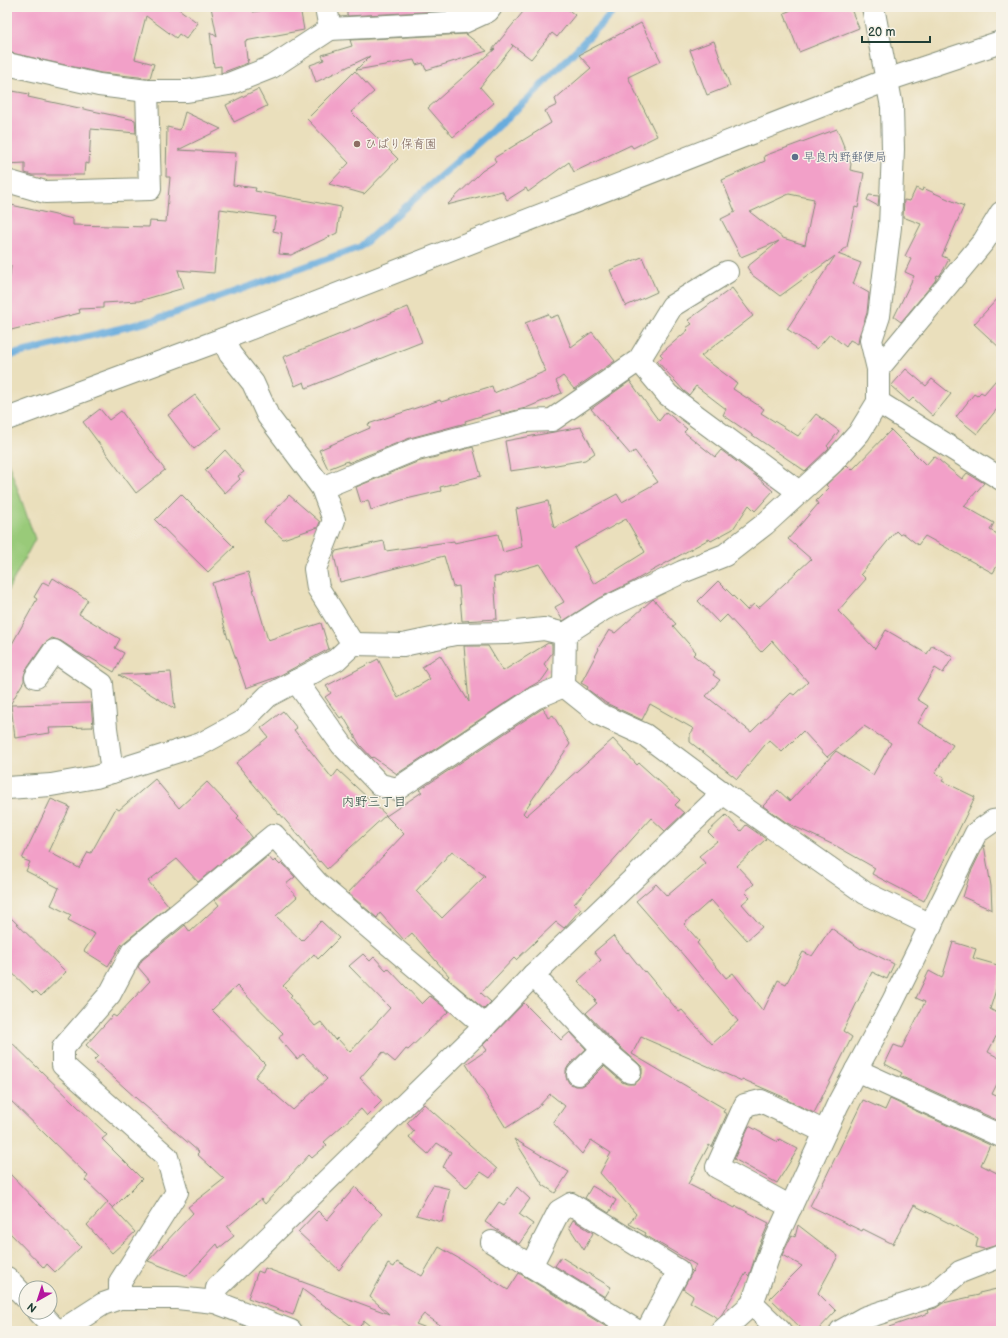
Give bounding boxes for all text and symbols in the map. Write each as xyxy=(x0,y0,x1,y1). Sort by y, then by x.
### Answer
scale bar xyxy=(862,18,930,44)
text: 20 m xyxy=(868,25,895,40)
place label: ひばり保育園 xyxy=(365,137,437,152)
marker: ひばり保育園 xyxy=(352,139,362,149)
place label: 早良内野郵便局 xyxy=(803,150,887,165)
marker: 早良内野郵便局 xyxy=(790,152,800,162)
district label: 内野三丁目 xyxy=(341,794,407,810)
north arrow xyxy=(18,1280,58,1320)
text: N xyxy=(25,1300,39,1315)

